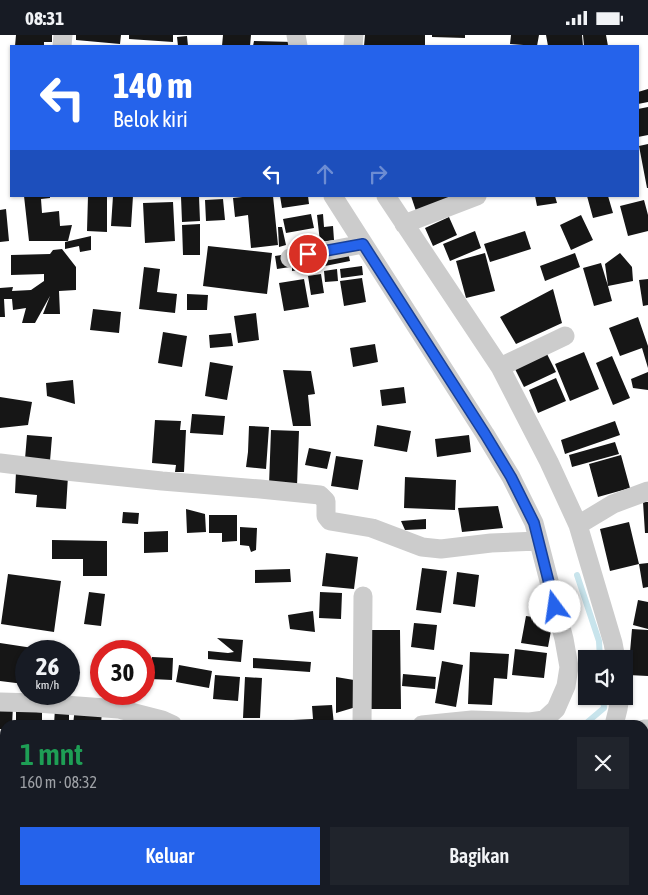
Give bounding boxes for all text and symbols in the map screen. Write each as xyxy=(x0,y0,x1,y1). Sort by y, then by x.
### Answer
text: 08:31 xyxy=(25,7,64,29)
icon: left xyxy=(30,65,95,130)
text: 140 m xyxy=(113,65,192,105)
text: Belok kiri xyxy=(113,106,188,132)
icon: left xyxy=(258,160,286,188)
icon: ahead xyxy=(311,160,339,188)
icon: right xyxy=(364,160,392,188)
pin xyxy=(287,233,329,275)
icon: arrive xyxy=(294,240,322,268)
position arrow xyxy=(528,580,580,632)
speed limit sign: 30 xyxy=(90,640,155,705)
map controls xyxy=(578,650,633,705)
button: sound xyxy=(578,650,633,705)
text: 26 xyxy=(36,652,59,680)
text: km/h xyxy=(36,678,59,692)
text: 1 mnt xyxy=(20,737,83,771)
button: close xyxy=(577,737,629,789)
text: 160 m · 08:32 xyxy=(20,773,97,791)
button: Keluar xyxy=(20,827,320,885)
button: Bagikan xyxy=(330,827,629,885)

